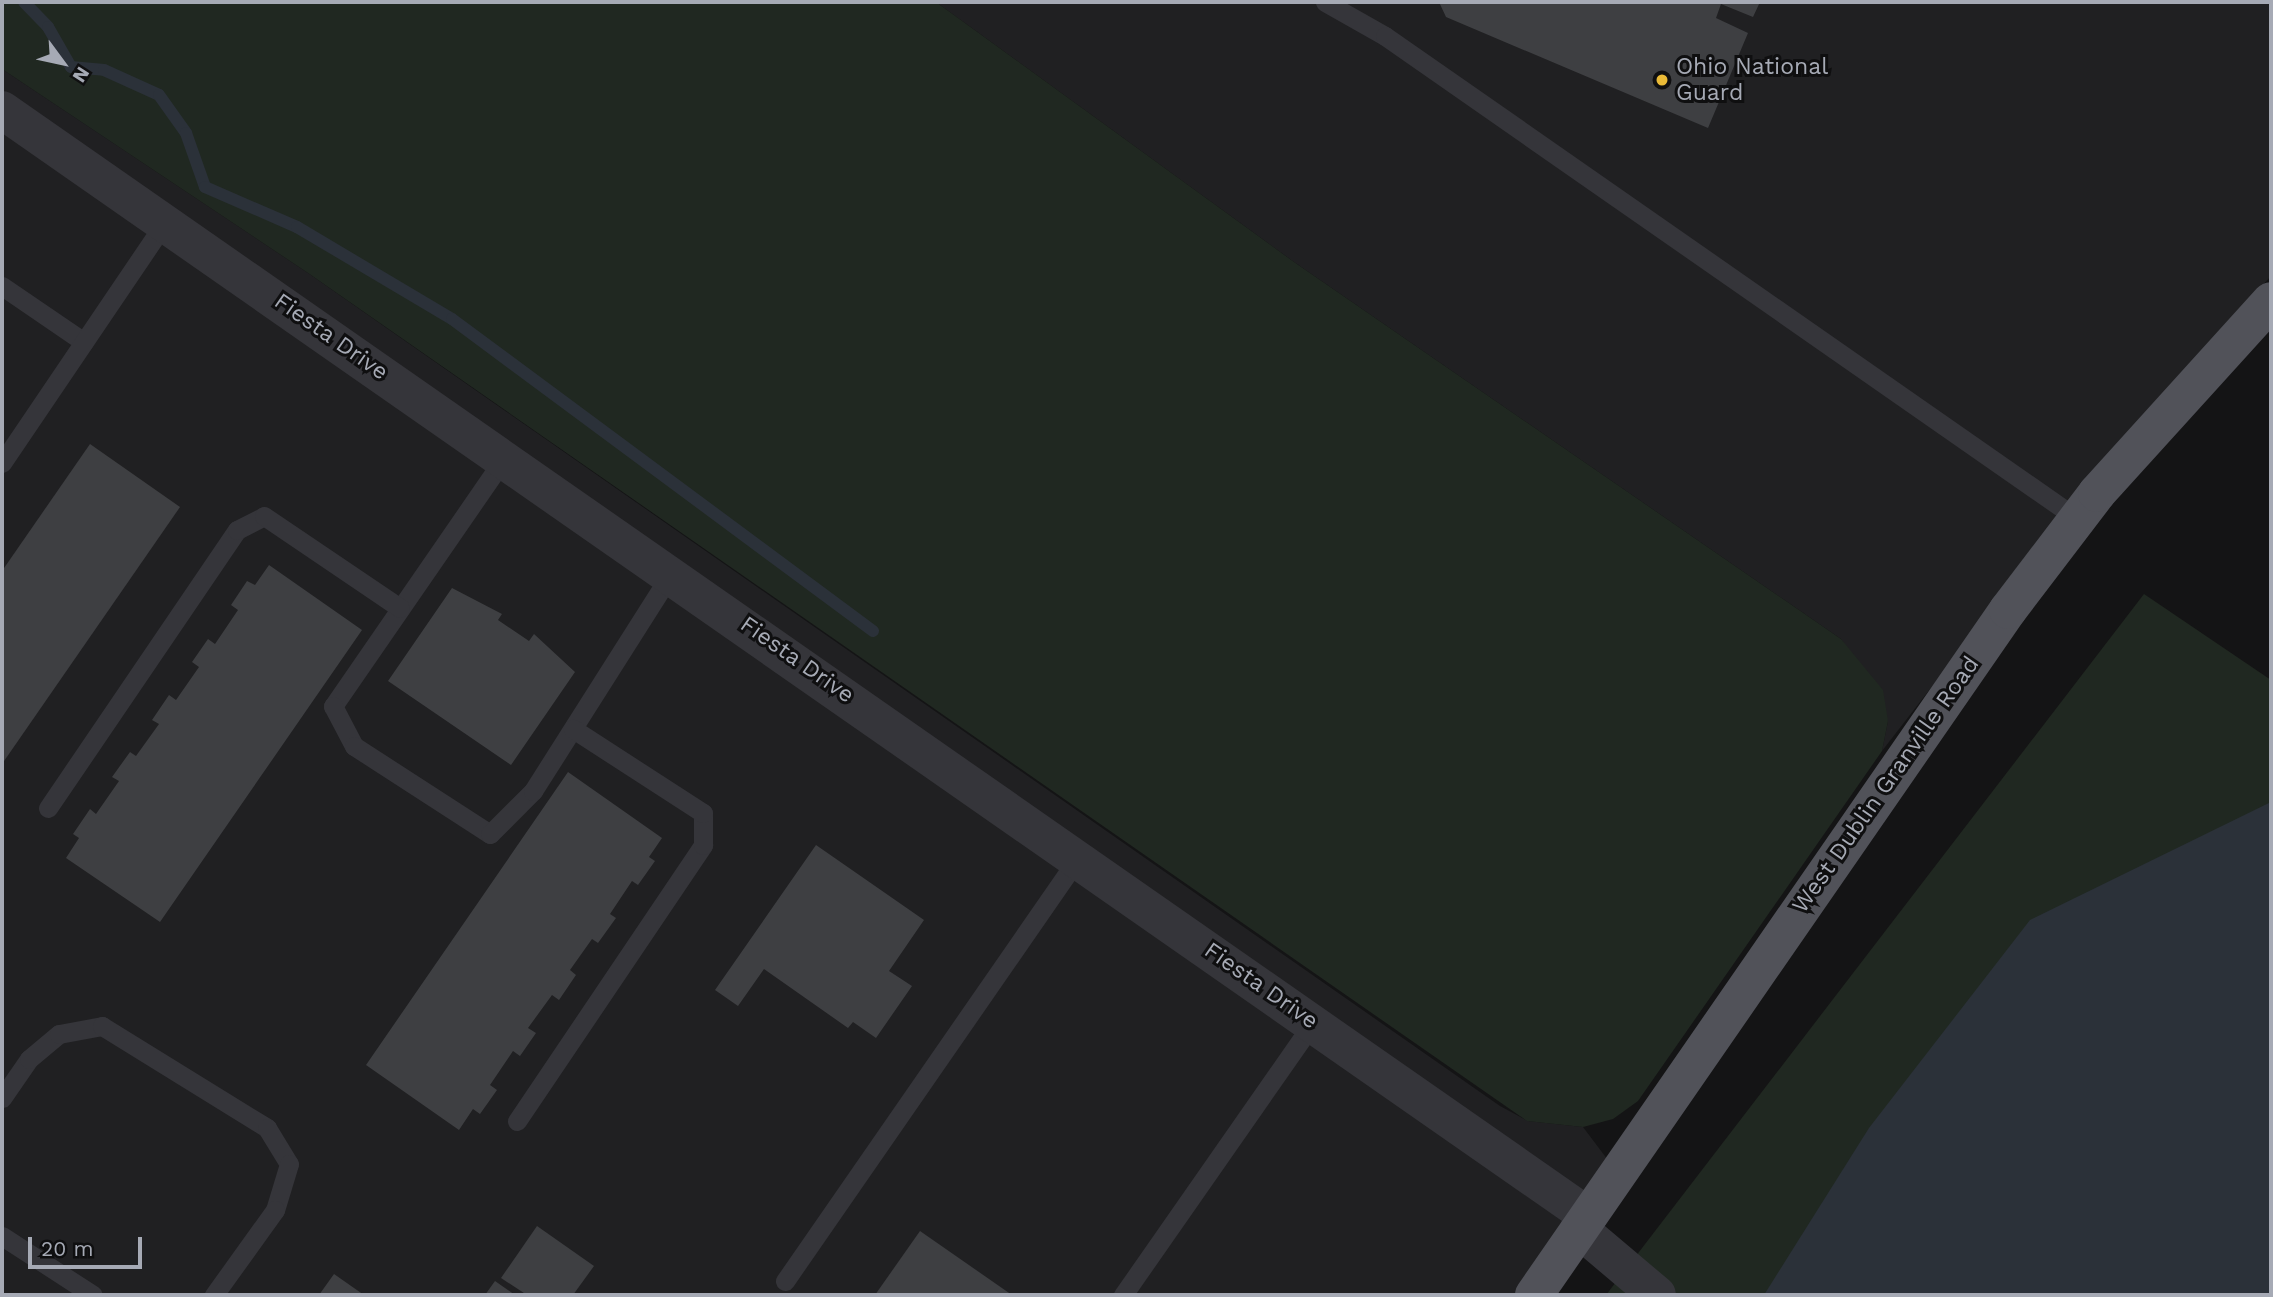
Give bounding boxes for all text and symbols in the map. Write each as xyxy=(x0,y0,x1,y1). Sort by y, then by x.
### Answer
north arrow xyxy=(28,28,98,98)
place label: Ohio National Guard xyxy=(1676,53,1828,107)
text: N xyxy=(68,63,95,87)
marker: Ohio National Guard xyxy=(1654,72,1670,88)
street label: Fiesta Drive xyxy=(269,287,393,387)
street label: Fiesta Drive xyxy=(735,610,859,710)
street label: West Dublin Granville Road xyxy=(1787,651,1985,919)
street label: Fiesta Drive xyxy=(1199,936,1323,1036)
scale bar xyxy=(32,1224,145,1268)
text: 20 m xyxy=(41,1236,93,1261)

